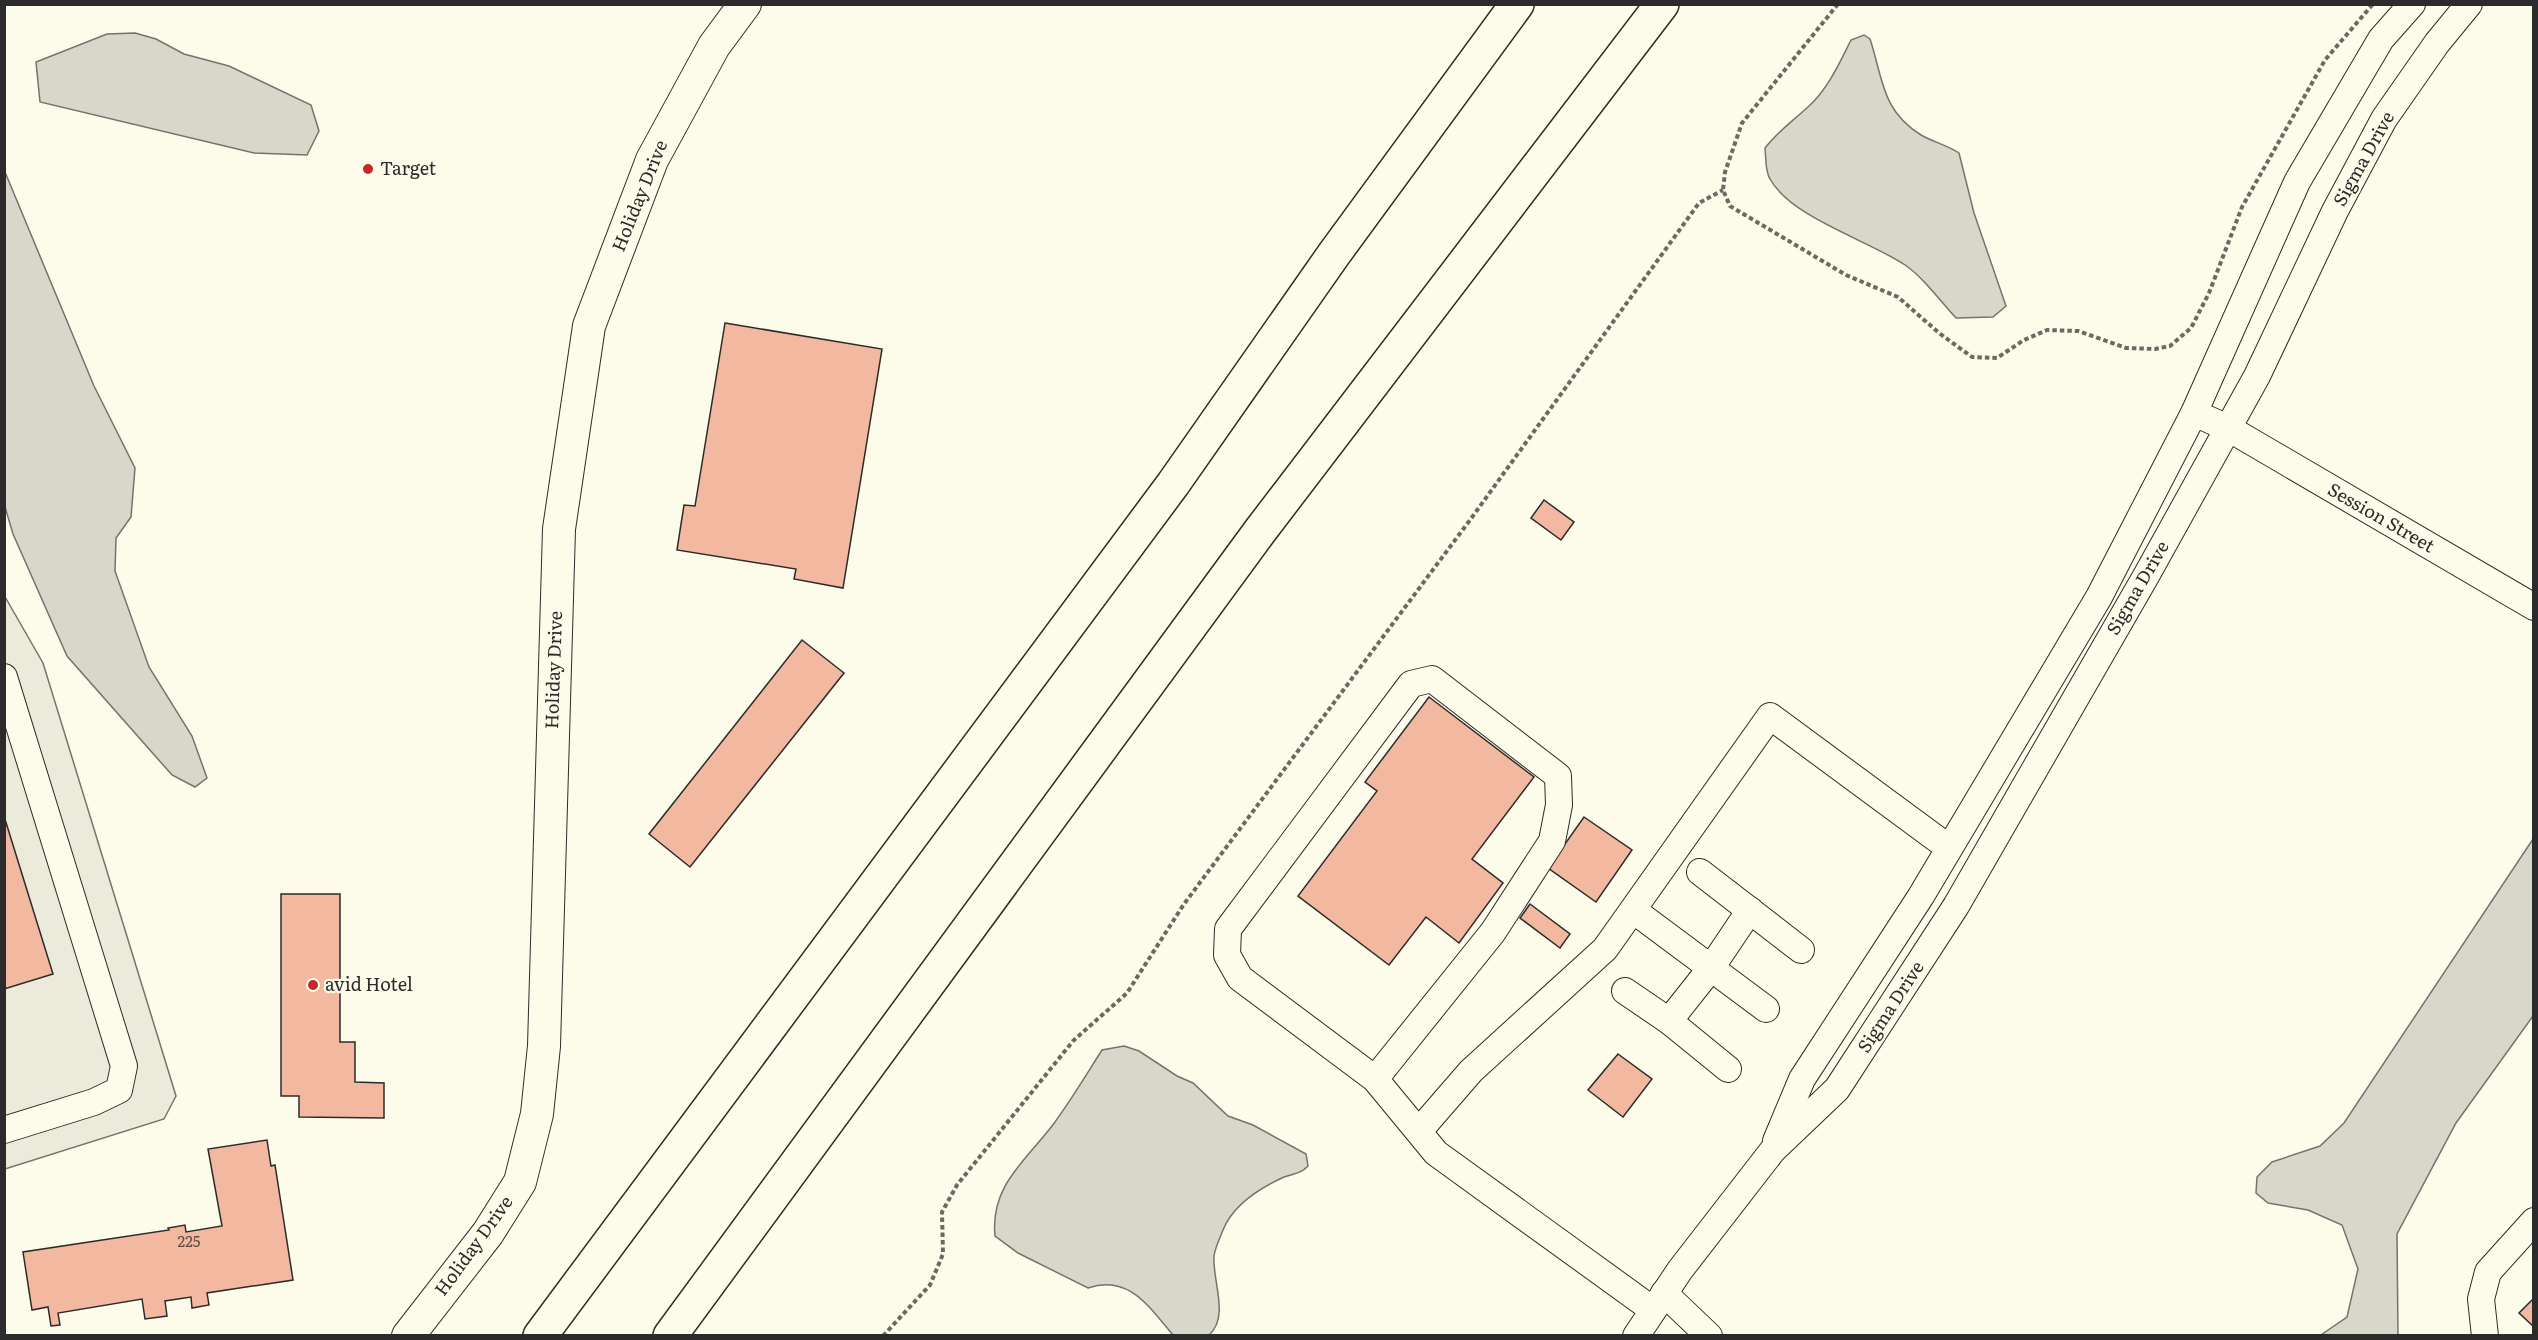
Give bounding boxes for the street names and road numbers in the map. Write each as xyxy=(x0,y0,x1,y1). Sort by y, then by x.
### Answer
street label: Sigma Drive xyxy=(2325,106,2400,211)
street label: Holiday Drive xyxy=(604,136,673,255)
street label: Session Street xyxy=(2323,475,2441,559)
street label: Sigma Drive xyxy=(2099,535,2175,639)
street label: Holiday Drive xyxy=(537,610,568,729)
street label: Sigma Drive xyxy=(1850,955,1930,1058)
street label: Holiday Drive xyxy=(427,1189,518,1301)

